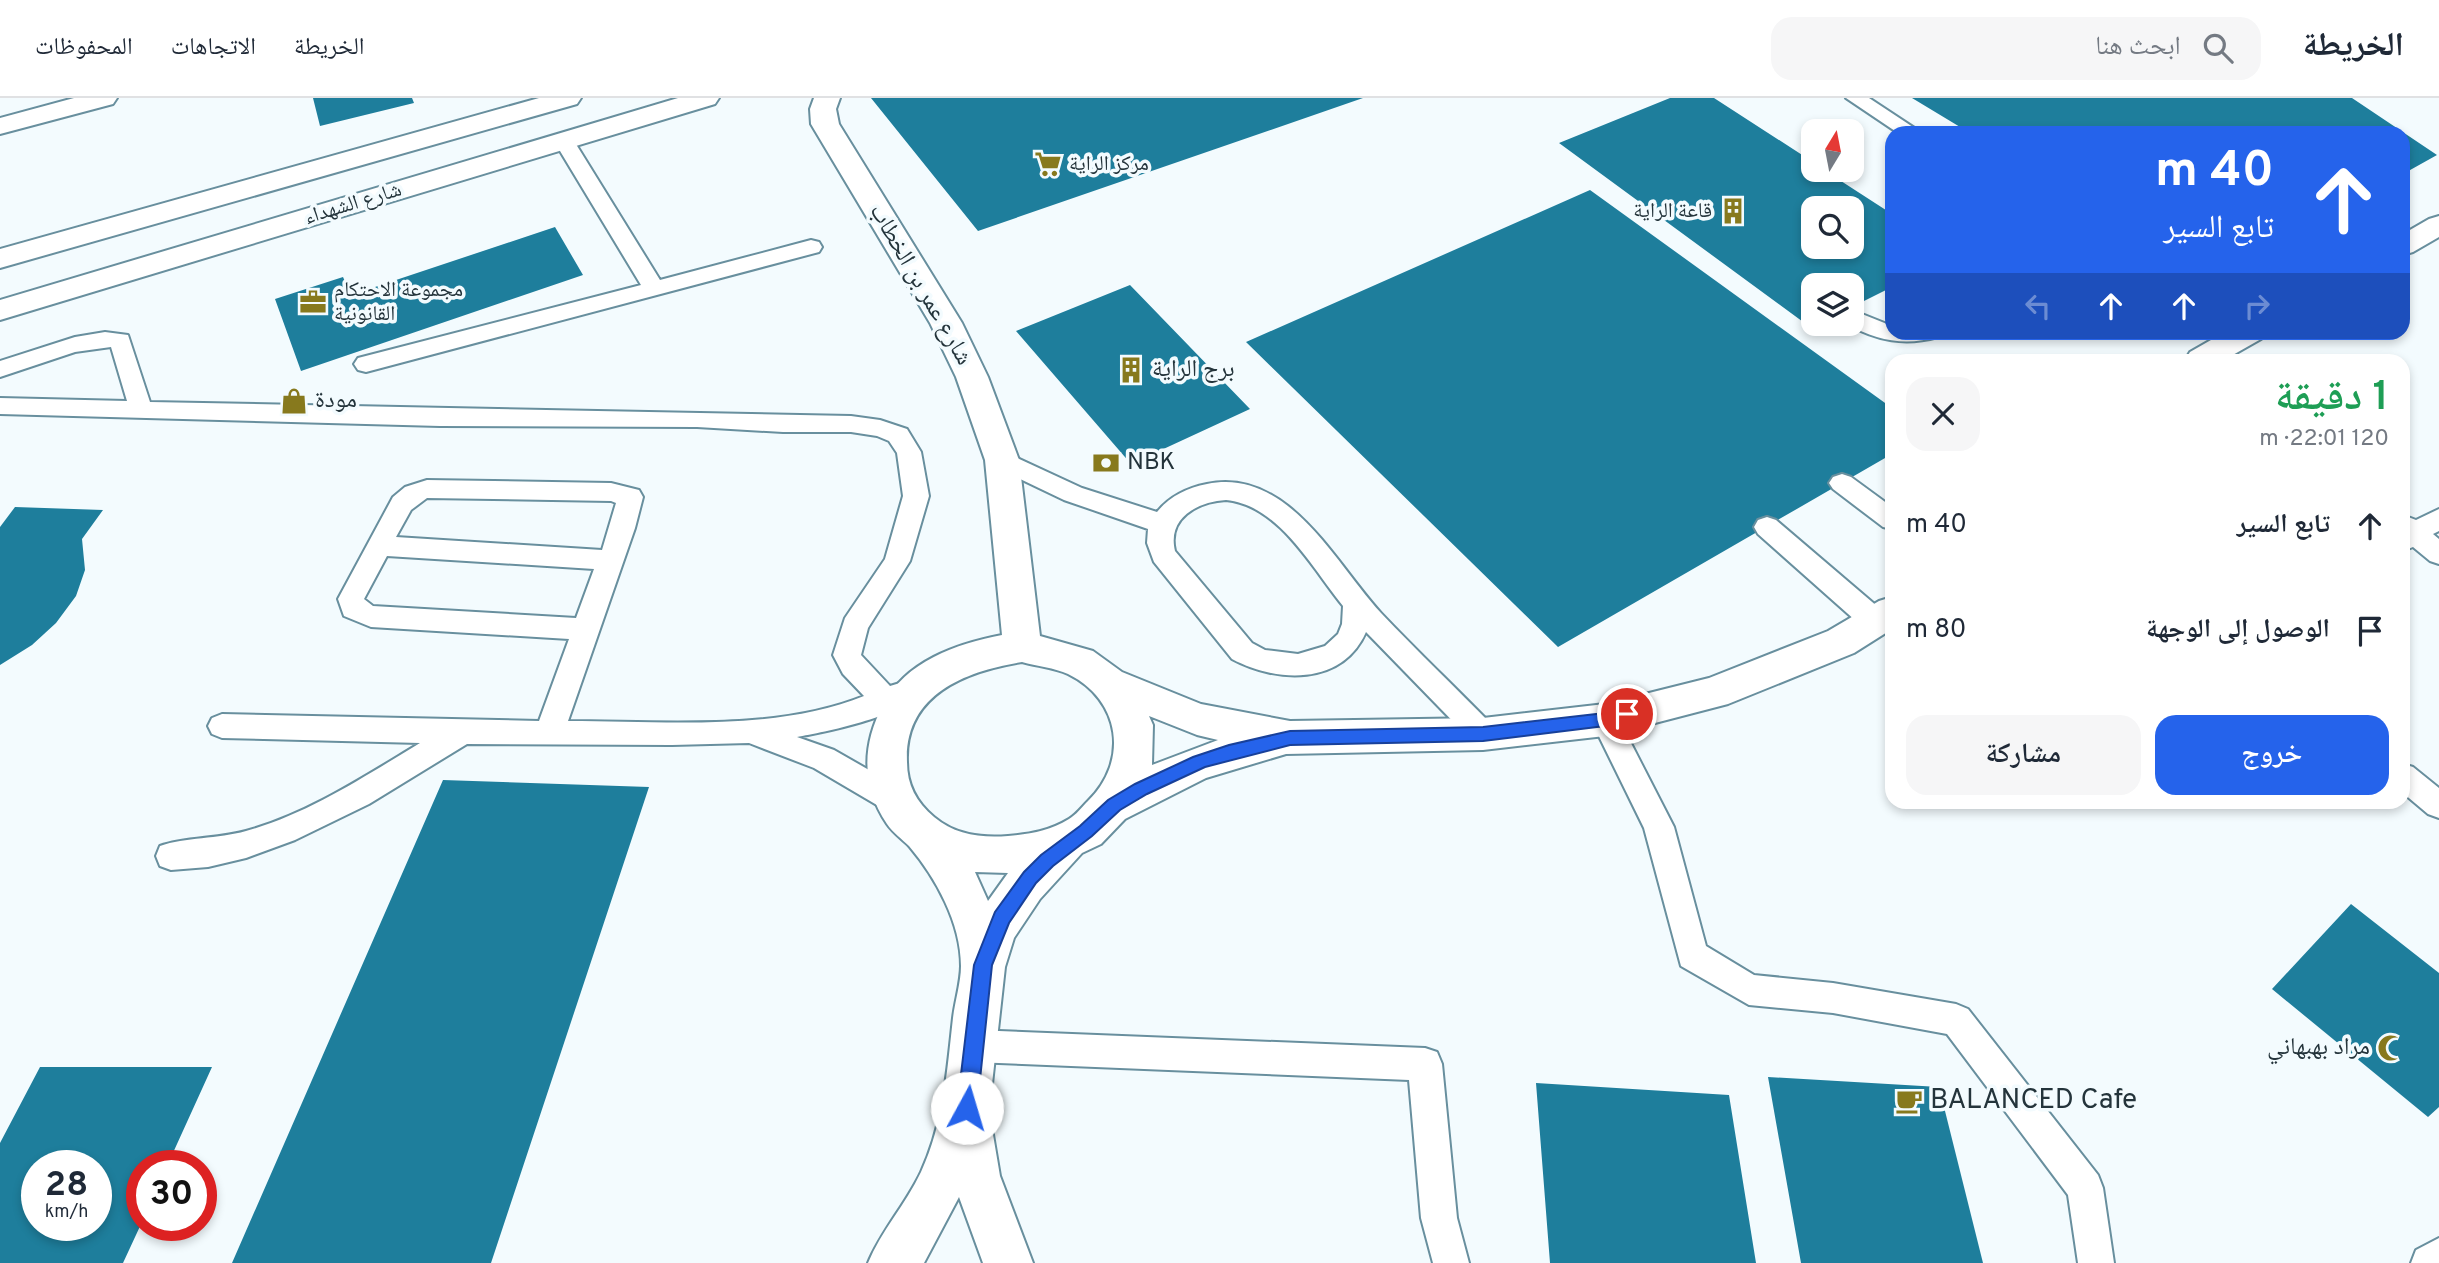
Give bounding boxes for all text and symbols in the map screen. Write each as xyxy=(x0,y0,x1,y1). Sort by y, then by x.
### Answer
search box xyxy=(1771,17,2261,80)
text: الخريطة xyxy=(2303,26,2404,68)
icon: search xyxy=(2199,29,2237,67)
text: ابحث هنا xyxy=(2095,31,2181,64)
text: المحفوظات xyxy=(35,33,133,63)
text: الاتجاهات xyxy=(171,33,256,63)
text: الخريطة xyxy=(294,33,365,63)
north arrow xyxy=(1801,119,1864,182)
map controls xyxy=(1801,119,1864,336)
text: 40 m xyxy=(2155,142,2274,204)
supermarket icon: مركز الراية xyxy=(1033,149,1063,179)
place label: مركز الراية xyxy=(1069,151,1149,178)
icon: ahead xyxy=(2298,154,2389,245)
street label: شارع الشهداء xyxy=(301,176,405,232)
building icon: قاعة الراية xyxy=(1718,196,1748,226)
button: search xyxy=(1801,196,1864,259)
place label: قاعة الراية xyxy=(1633,198,1712,225)
street label: شارع عمر بن الخطاب xyxy=(862,199,978,371)
text: تابع السير xyxy=(2163,209,2274,249)
button: layers xyxy=(1801,273,1864,336)
place label: مجموعة الاحتكام القانونية xyxy=(334,277,463,328)
office icon: مجموعة الاحتكام القانونية xyxy=(298,287,328,317)
icon: left xyxy=(2019,287,2057,325)
icon: ahead xyxy=(2092,287,2130,325)
icon: ahead xyxy=(2165,287,2203,325)
icon: right xyxy=(2238,287,2276,325)
building icon: برج الراية xyxy=(1116,355,1146,385)
place label: برج الراية xyxy=(1152,355,1235,385)
text: 1 دقيقة xyxy=(2275,372,2389,425)
button: close xyxy=(1906,377,1980,451)
shop icon: مودة xyxy=(279,386,309,416)
place label: مودة xyxy=(315,386,357,416)
text: 120 m · 22:01 xyxy=(2259,425,2389,454)
bank icon: NBK xyxy=(1091,448,1121,478)
place label: NBK xyxy=(1127,448,1175,478)
icon: ahead xyxy=(2351,507,2389,545)
text: 40 m xyxy=(1906,509,1967,542)
text: تابع السير xyxy=(2237,509,2330,542)
icon: arrive xyxy=(2351,612,2389,650)
text: 80 m xyxy=(1906,614,1966,647)
text: الوصول إلى الوجهة xyxy=(2146,614,2330,647)
pin xyxy=(1597,684,1657,744)
icon: arrive xyxy=(1608,695,1646,733)
button: مشاركة xyxy=(1906,715,2141,795)
button: خروج xyxy=(2155,715,2389,795)
place label: مراد بهبهاني xyxy=(2267,1033,2370,1065)
mosque icon: مراد بهبهاني xyxy=(2376,1033,2406,1063)
position arrow xyxy=(930,1071,1004,1145)
place label: BALANCED Cafe xyxy=(1930,1083,2137,1119)
cafe icon: BALANCED Cafe xyxy=(1894,1086,1924,1116)
speed limit sign: 30 xyxy=(126,1150,217,1241)
text: 28 xyxy=(45,1164,88,1208)
text: km/h xyxy=(45,1201,88,1224)

